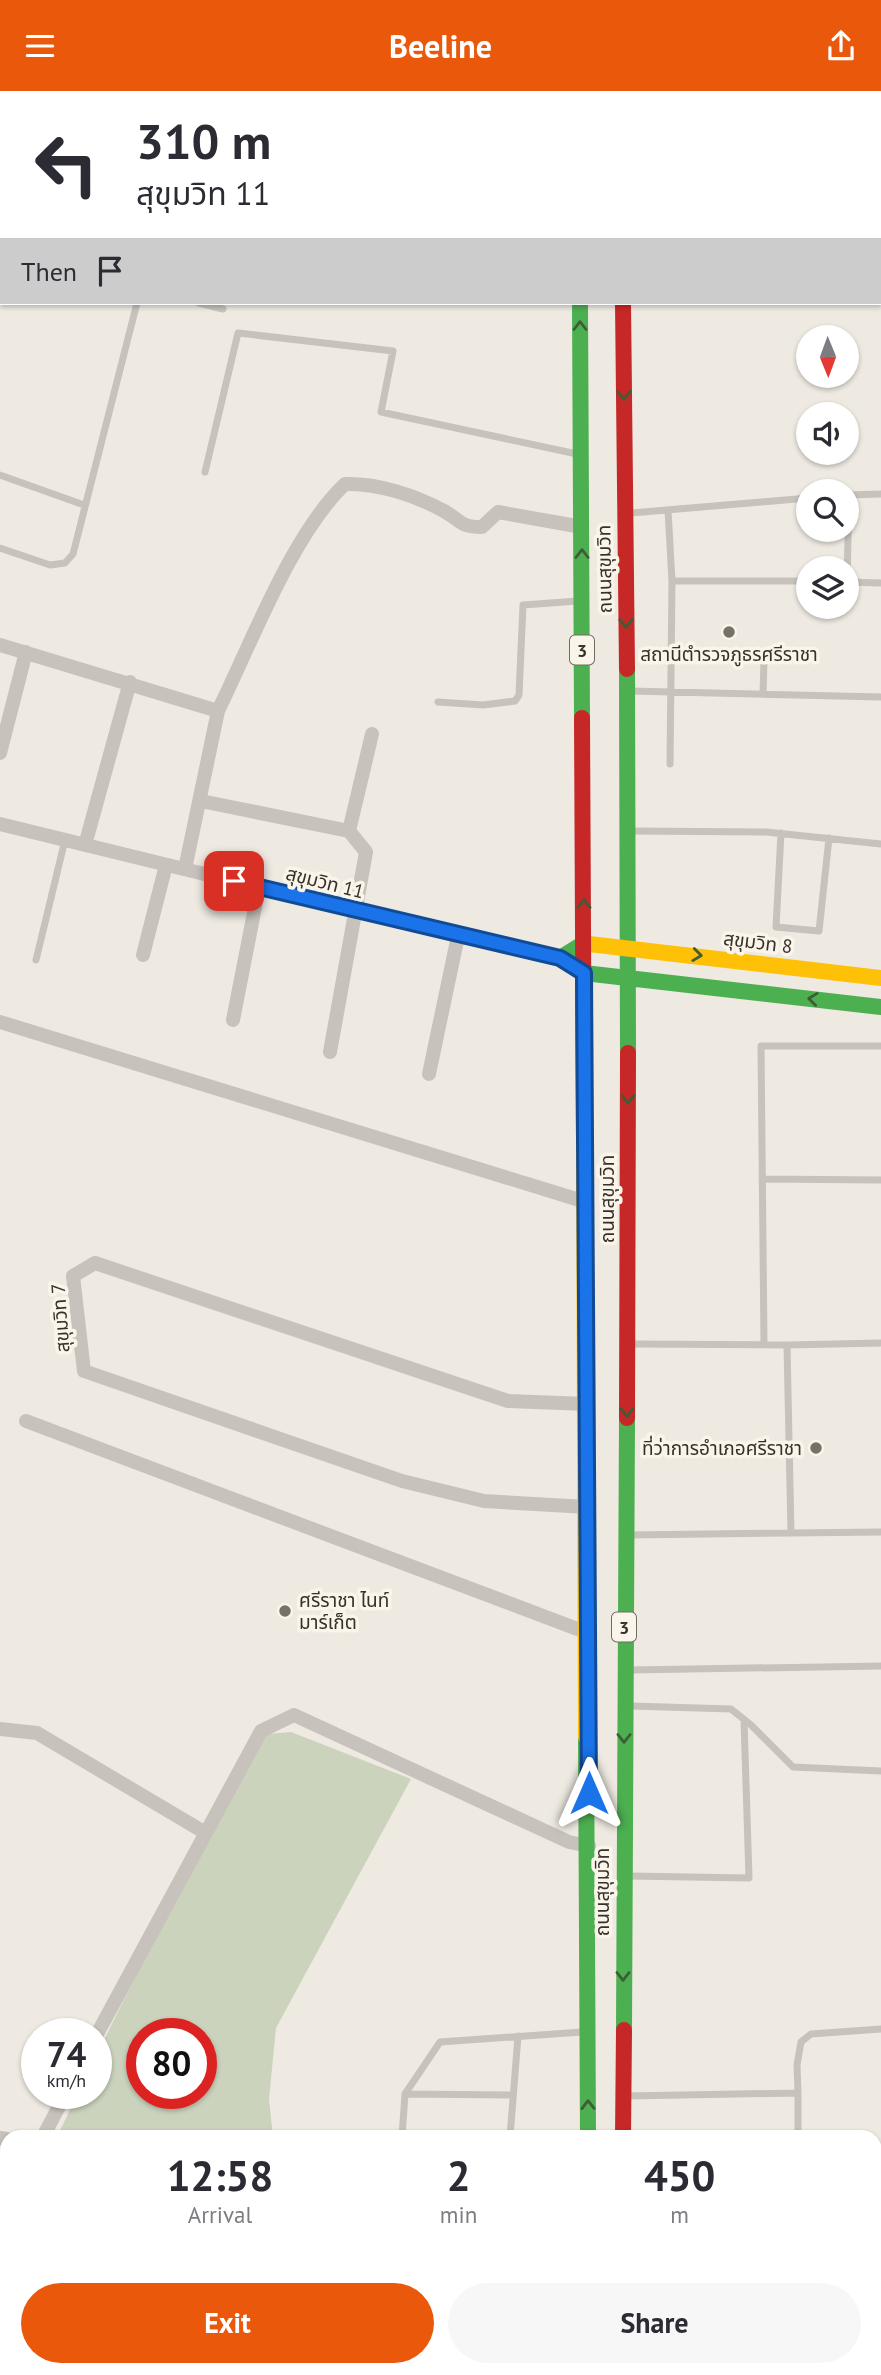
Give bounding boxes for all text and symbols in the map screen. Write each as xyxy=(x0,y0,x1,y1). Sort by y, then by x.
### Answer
text: Beeline xyxy=(389,25,492,67)
icon: menu xyxy=(21,27,59,65)
icon: share xyxy=(822,27,860,65)
text: 310 m xyxy=(136,109,271,173)
icon: left xyxy=(21,119,112,210)
text: สุขุมวิท 11 xyxy=(136,172,270,214)
icon: arrive xyxy=(91,252,129,290)
text: Then xyxy=(21,255,77,288)
one-way arrow xyxy=(572,320,588,331)
north arrow xyxy=(796,325,859,389)
map controls xyxy=(796,325,859,619)
one-way arrow xyxy=(616,390,631,401)
button: sound xyxy=(796,402,859,465)
button: search xyxy=(796,479,859,542)
street label: ถนนสุขุมวิท xyxy=(591,525,617,613)
one-way arrow xyxy=(574,548,590,558)
button: layers xyxy=(796,556,859,619)
one-way arrow xyxy=(618,618,634,629)
marker: สถานีตำรวจภูธรศรีราชา xyxy=(721,624,737,640)
road number: 3 xyxy=(570,635,594,665)
place label: สถานีตำรวจภูธรศรีราชา xyxy=(640,642,818,667)
pin xyxy=(204,851,264,911)
street label: สุขุมวิท 11 xyxy=(283,861,367,903)
icon: arrive xyxy=(215,862,253,900)
one-way arrow xyxy=(576,898,592,908)
street label: สุขุมวิท 8 xyxy=(722,926,794,958)
one-way arrow xyxy=(691,948,703,963)
one-way arrow xyxy=(807,991,819,1006)
one-way arrow xyxy=(620,1094,636,1105)
street label: ถนนสุขุมวิท xyxy=(595,1155,619,1243)
street label: สุขุมวิท 7 xyxy=(46,1283,74,1353)
one-way arrow xyxy=(619,1408,635,1418)
place label: ที่ว่าการอำเภอศรีราชา xyxy=(642,1435,802,1460)
marker: ที่ว่าการอำเภอศรีราชา xyxy=(808,1440,824,1456)
place label: ศรีราชา ไนท์ มาร์เก็ต xyxy=(299,1588,389,1634)
marker: ศรีราชา ไนท์ มาร์เก็ต xyxy=(277,1603,293,1619)
road number: 3 xyxy=(612,1612,636,1641)
one-way arrow xyxy=(616,1733,631,1744)
position arrow xyxy=(552,1756,626,1830)
street label: ถนนสุขุมวิท xyxy=(590,1848,614,1936)
one-way arrow xyxy=(615,1971,631,1981)
speed limit sign: 80 xyxy=(126,2018,217,2109)
text: 74 xyxy=(47,2031,86,2077)
text: km/h xyxy=(47,2069,86,2092)
one-way arrow xyxy=(580,2099,596,2110)
text: 12:58 xyxy=(167,2148,273,2203)
text: 2 xyxy=(447,2148,470,2203)
text: 450 xyxy=(644,2148,715,2203)
text: Arrival xyxy=(188,2200,252,2229)
text: min xyxy=(440,2200,477,2229)
text: m xyxy=(670,2200,689,2229)
button: Exit xyxy=(21,2283,434,2363)
button: Share xyxy=(448,2283,861,2363)

